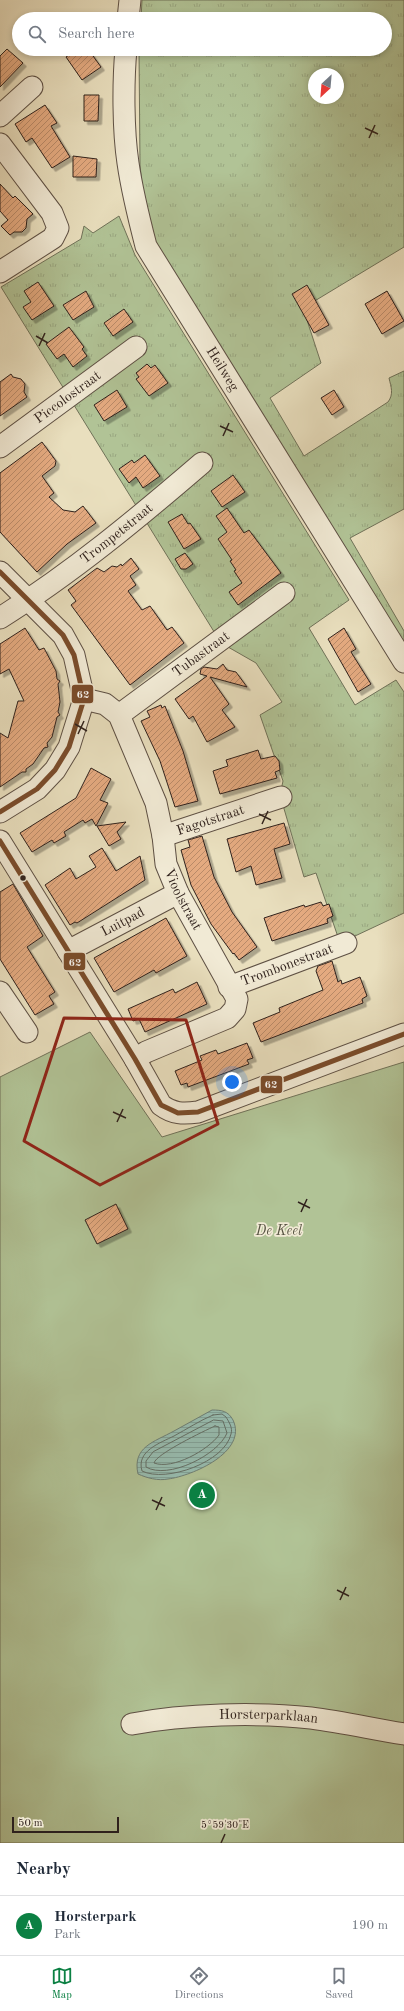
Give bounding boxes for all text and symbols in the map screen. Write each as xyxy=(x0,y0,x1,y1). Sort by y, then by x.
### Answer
search box xyxy=(12,12,392,56)
icon: search xyxy=(26,23,48,45)
text: Search here xyxy=(58,27,135,42)
north arrow xyxy=(308,68,344,104)
street label: Heilweg xyxy=(203,344,241,394)
street label: Piccolostraat xyxy=(32,368,104,426)
street label: Trompetstraat xyxy=(78,501,156,567)
street label: Tubastraat xyxy=(170,629,232,680)
line badge: 62 xyxy=(71,684,94,704)
text: 62 xyxy=(77,690,89,701)
street label: Fagotstraat xyxy=(175,803,246,838)
street label: Vioolstraat xyxy=(162,867,204,933)
unlabelled marker xyxy=(18,873,28,883)
street label: Luitpad xyxy=(99,905,147,939)
street label: Trombonestraat xyxy=(239,941,335,989)
line badge: 62 xyxy=(63,952,86,971)
text: 62 xyxy=(69,958,81,969)
your location xyxy=(222,1072,242,1092)
line badge: 62 xyxy=(260,1075,283,1094)
text: 62 xyxy=(265,1080,277,1091)
park label: De Keel xyxy=(255,1224,302,1238)
pin: A xyxy=(189,1480,215,1510)
street label: Horsterparklaan xyxy=(219,1708,319,1726)
scale bar xyxy=(12,1815,119,1834)
text: 50 m xyxy=(18,1818,43,1829)
text: 5°59'30"E xyxy=(201,1820,249,1830)
text: Nearby xyxy=(16,1861,71,1878)
text: Horsterpark xyxy=(54,1910,137,1925)
text: A xyxy=(24,1919,34,1932)
text: 190 m xyxy=(351,1919,388,1932)
text: Park xyxy=(54,1928,81,1941)
tab: Map xyxy=(51,1965,73,2003)
tab: Directions xyxy=(175,1965,223,2003)
tab: Saved xyxy=(325,1965,353,2003)

